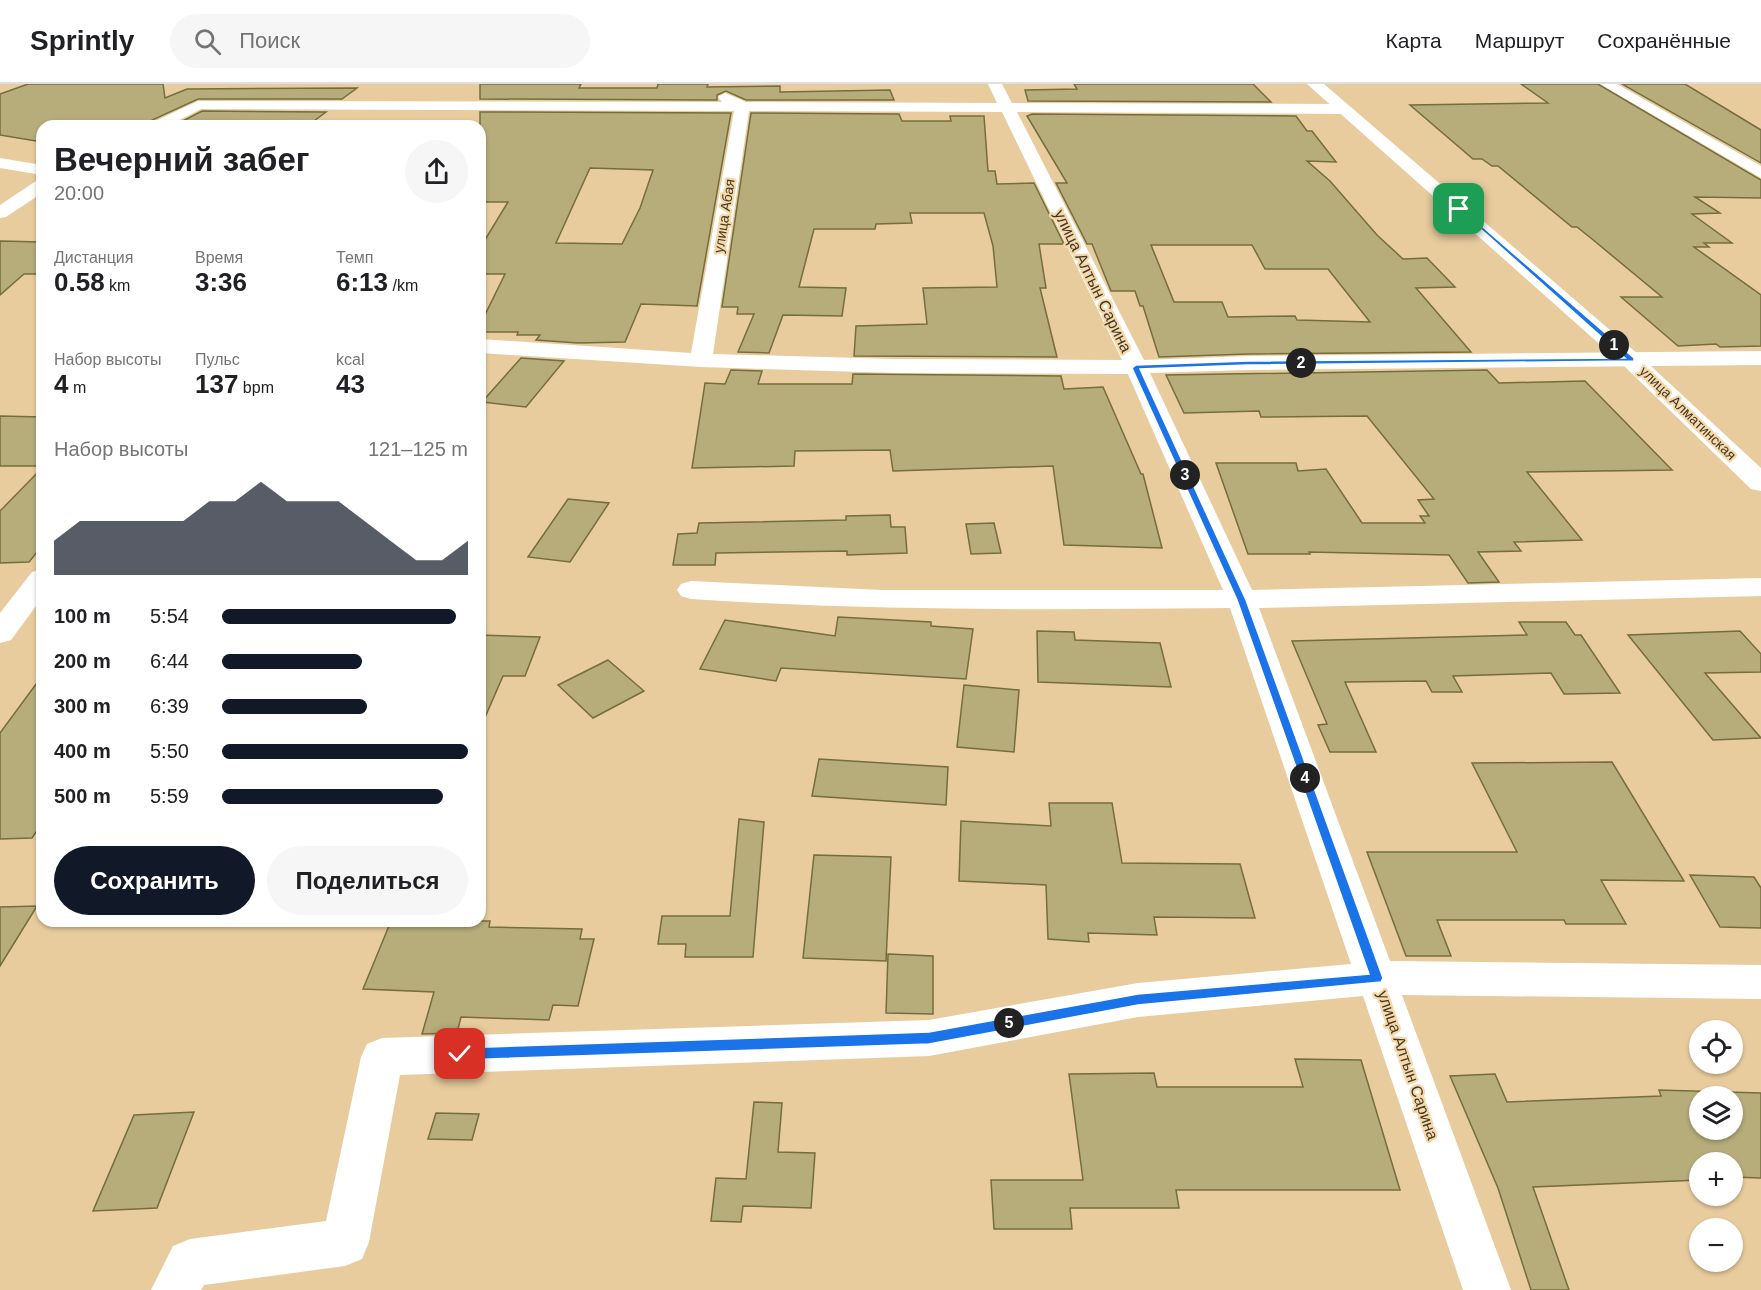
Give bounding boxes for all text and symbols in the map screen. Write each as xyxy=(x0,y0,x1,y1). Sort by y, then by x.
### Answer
search box xyxy=(170,14,590,68)
text: Sprintly xyxy=(30,25,134,56)
icon: search xyxy=(191,25,224,58)
text: Поиск xyxy=(239,28,300,53)
text: Карта xyxy=(1386,29,1442,52)
text: Маршрут xyxy=(1475,29,1564,52)
text: Сохранённые xyxy=(1597,29,1731,52)
button: share xyxy=(405,140,468,203)
text: Вечерний забег xyxy=(54,141,310,178)
street label: улица Абая xyxy=(710,178,738,254)
text: 20:00 xyxy=(54,182,104,204)
pin xyxy=(1433,183,1484,234)
icon: arrive xyxy=(1442,192,1475,225)
street label: улица Алтын Сарина xyxy=(1051,207,1135,355)
text: Дистанция xyxy=(54,249,133,266)
text: Время xyxy=(195,249,243,266)
text: Темп xyxy=(336,249,373,266)
text: 0.58 xyxy=(54,267,105,297)
text: 3:36 xyxy=(195,267,247,297)
text: 6:13 xyxy=(336,267,388,297)
text: km xyxy=(105,277,130,294)
text: /km xyxy=(388,277,418,294)
pin: 1 xyxy=(1599,330,1629,360)
text: 1 xyxy=(1610,336,1618,353)
pin: 2 xyxy=(1286,348,1316,378)
text: Набор высоты xyxy=(54,351,161,368)
text: Пульс xyxy=(195,351,240,368)
text: kcal xyxy=(336,351,364,368)
text: 2 xyxy=(1297,354,1305,371)
street label: улица Алматинская xyxy=(1636,363,1740,463)
text: 4 xyxy=(54,369,68,399)
text: 137 xyxy=(195,369,238,399)
text: 43 xyxy=(336,369,365,399)
text: m xyxy=(68,379,86,396)
text: bpm xyxy=(238,379,274,396)
text: Набор высоты xyxy=(54,438,188,460)
text: 121–125 m xyxy=(368,438,468,460)
pin: 3 xyxy=(1170,460,1200,490)
text: 3 xyxy=(1181,466,1189,483)
text: 100 m xyxy=(54,605,111,627)
text: 5:54 xyxy=(150,605,189,627)
text: 200 m xyxy=(54,650,111,672)
text: 6:44 xyxy=(150,650,189,672)
text: 300 m xyxy=(54,695,111,717)
text: 6:39 xyxy=(150,695,189,717)
text: 400 m xyxy=(54,740,111,762)
text: 5:50 xyxy=(150,740,189,762)
pin: 4 xyxy=(1290,763,1320,793)
text: 4 xyxy=(1301,769,1309,786)
text: 500 m xyxy=(54,785,111,807)
text: 5:59 xyxy=(150,785,189,807)
button: Сохранить xyxy=(54,846,255,915)
button: Поделиться xyxy=(267,846,468,915)
street label: улица Алтын Сарина xyxy=(1374,988,1442,1142)
pin: 5 xyxy=(994,1008,1024,1038)
text: 5 xyxy=(1005,1014,1013,1031)
map controls xyxy=(1689,1020,1743,1272)
button: locate xyxy=(1689,1020,1743,1074)
pin xyxy=(434,1028,485,1079)
icon: check xyxy=(443,1037,476,1070)
button: layers xyxy=(1689,1086,1743,1140)
button: + xyxy=(1689,1152,1743,1206)
button: − xyxy=(1689,1218,1743,1272)

